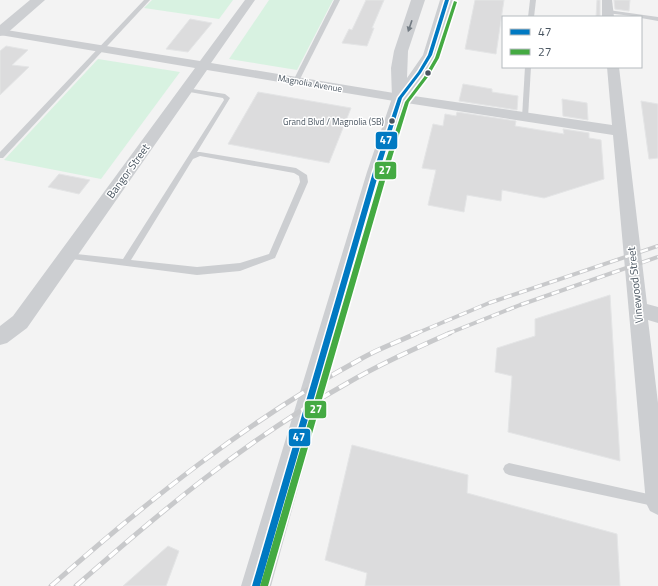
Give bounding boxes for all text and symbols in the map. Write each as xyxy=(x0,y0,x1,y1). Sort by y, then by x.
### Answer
legend xyxy=(502,16,642,68)
one-way arrow xyxy=(406,20,412,32)
text: 47 xyxy=(538,22,551,41)
text: 27 xyxy=(538,42,551,61)
unlabelled marker xyxy=(423,68,433,78)
street label: Magnolia Avenue xyxy=(277,71,344,95)
place label: Grand Blvd / Magnolia (SB) xyxy=(283,115,384,128)
marker: Grand Blvd / Magnolia (SB) xyxy=(387,116,397,126)
line badge: 47 xyxy=(375,131,398,150)
text: 47 xyxy=(380,132,392,148)
street label: Bangor Street xyxy=(103,140,153,202)
line badge: 27 xyxy=(374,161,397,180)
text: 27 xyxy=(379,162,391,178)
street label: Vinewood Street xyxy=(623,246,647,324)
line badge: 27 xyxy=(304,400,327,419)
text: 27 xyxy=(310,401,322,417)
line badge: 47 xyxy=(288,428,311,447)
text: 47 xyxy=(293,429,305,445)

